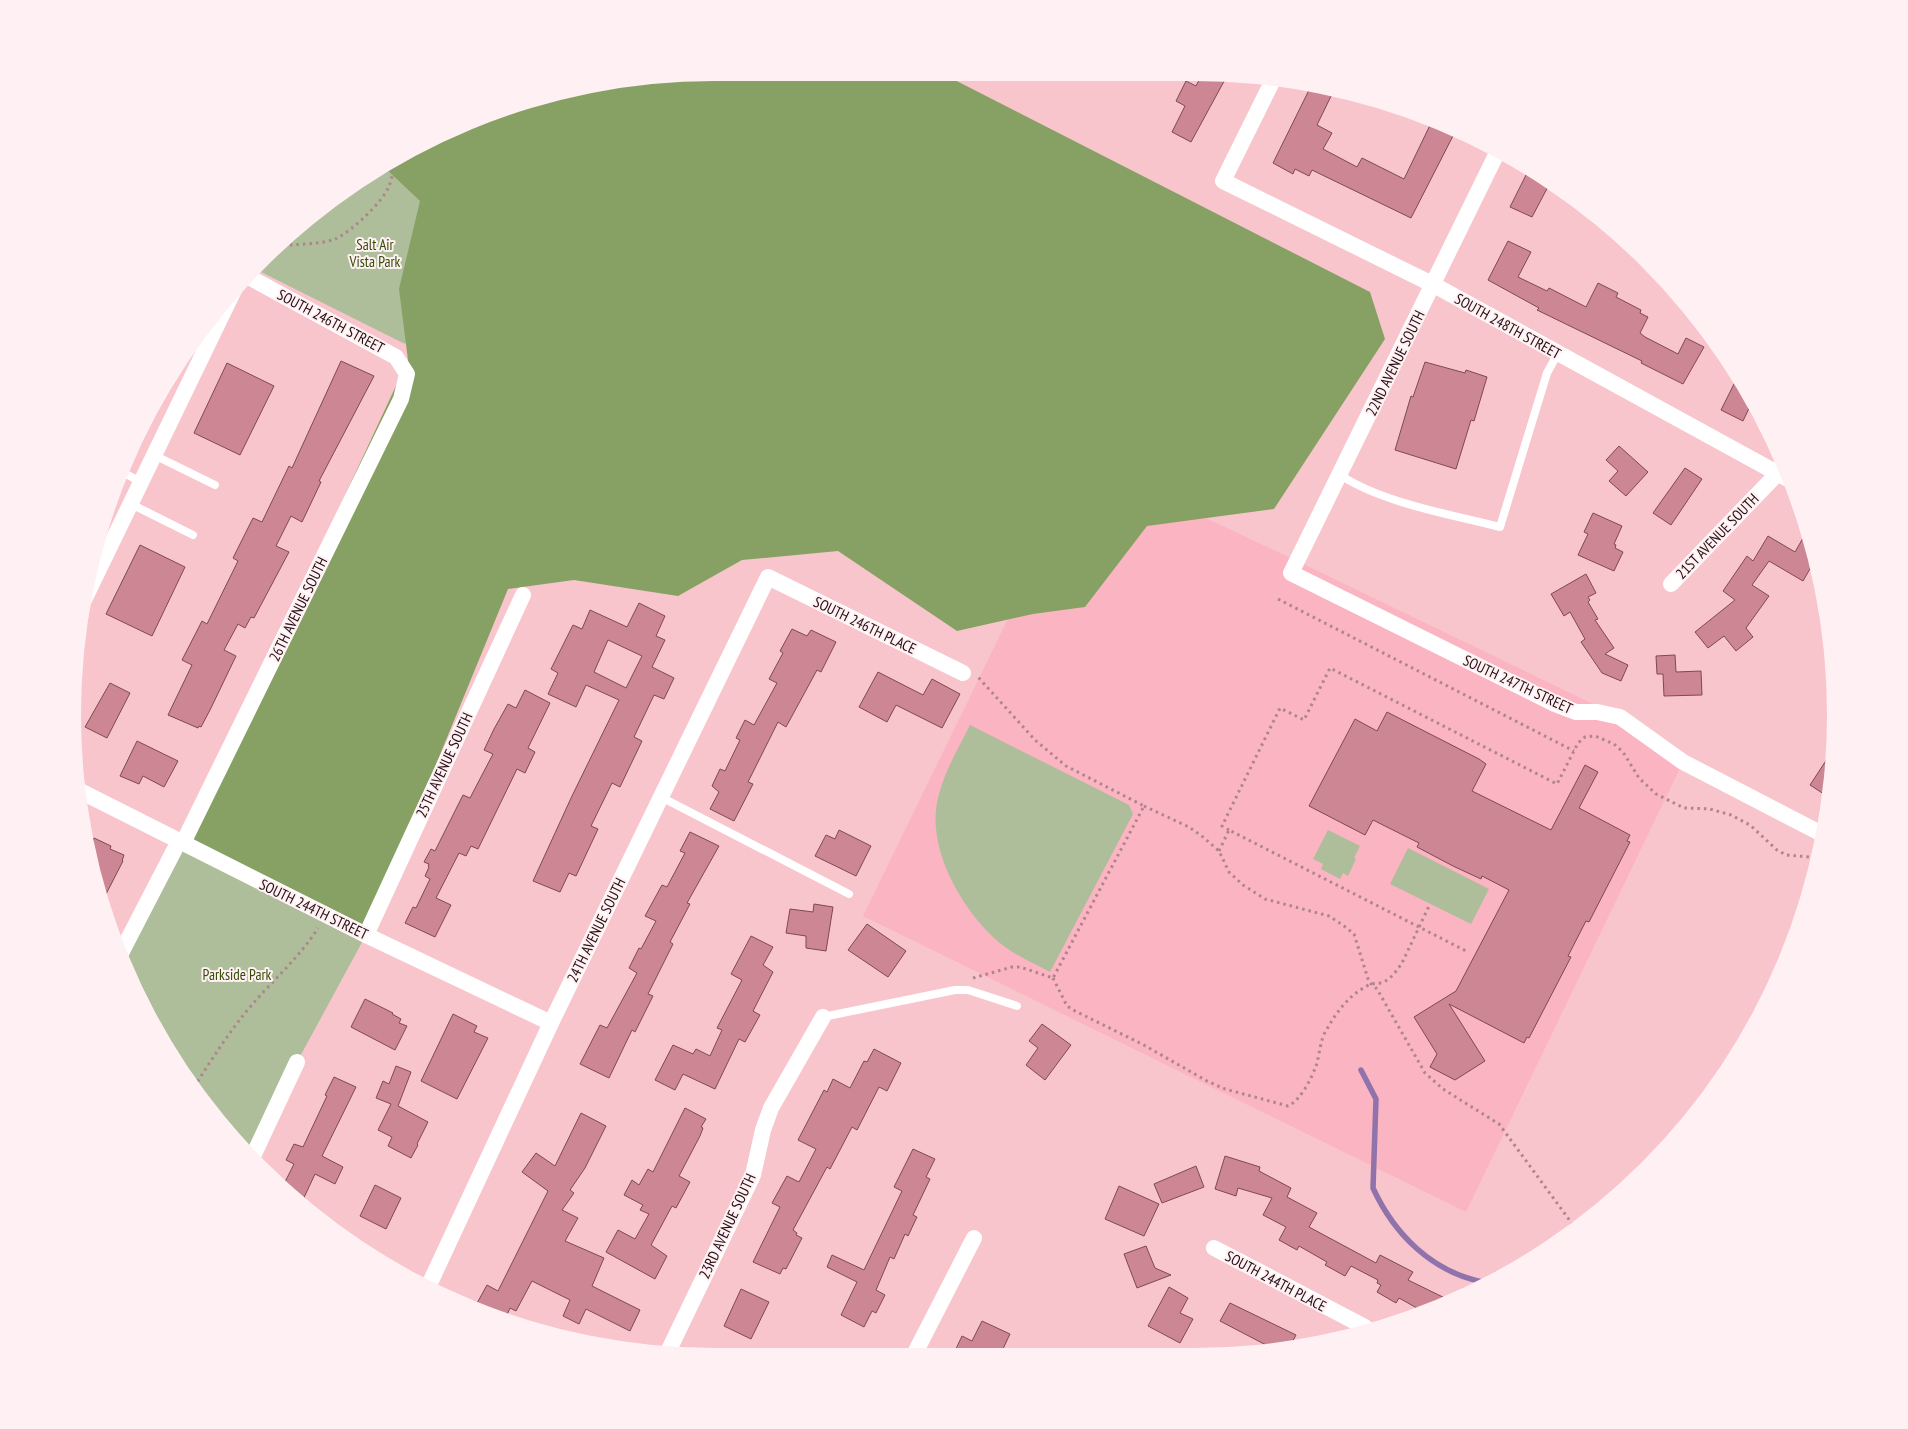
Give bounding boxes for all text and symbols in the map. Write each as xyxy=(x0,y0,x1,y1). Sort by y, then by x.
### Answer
park label: Salt Air Vista Park xyxy=(349,235,401,271)
street label: SOUTH 246TH STREET xyxy=(274,285,388,357)
street label: SOUTH 248TH STREET xyxy=(1452,289,1565,363)
street label: 22ND AVENUE SOUTH xyxy=(1361,307,1429,419)
street label: 21ST AVENUE SOUTH xyxy=(1671,489,1763,583)
street label: 26TH AVENUE SOUTH xyxy=(265,554,331,664)
street label: SOUTH 246TH PLACE xyxy=(811,592,919,658)
street label: SOUTH 247TH STREET xyxy=(1460,650,1576,718)
street label: 25TH AVENUE SOUTH xyxy=(411,709,477,821)
street label: SOUTH 244TH STREET xyxy=(257,874,372,944)
street label: 24TH AVENUE SOUTH xyxy=(563,875,629,985)
park label: Parkside Park xyxy=(203,965,272,984)
street label: 23RD AVENUE SOUTH xyxy=(694,1170,760,1282)
street label: SOUTH 244TH PLACE xyxy=(1222,1246,1330,1316)

